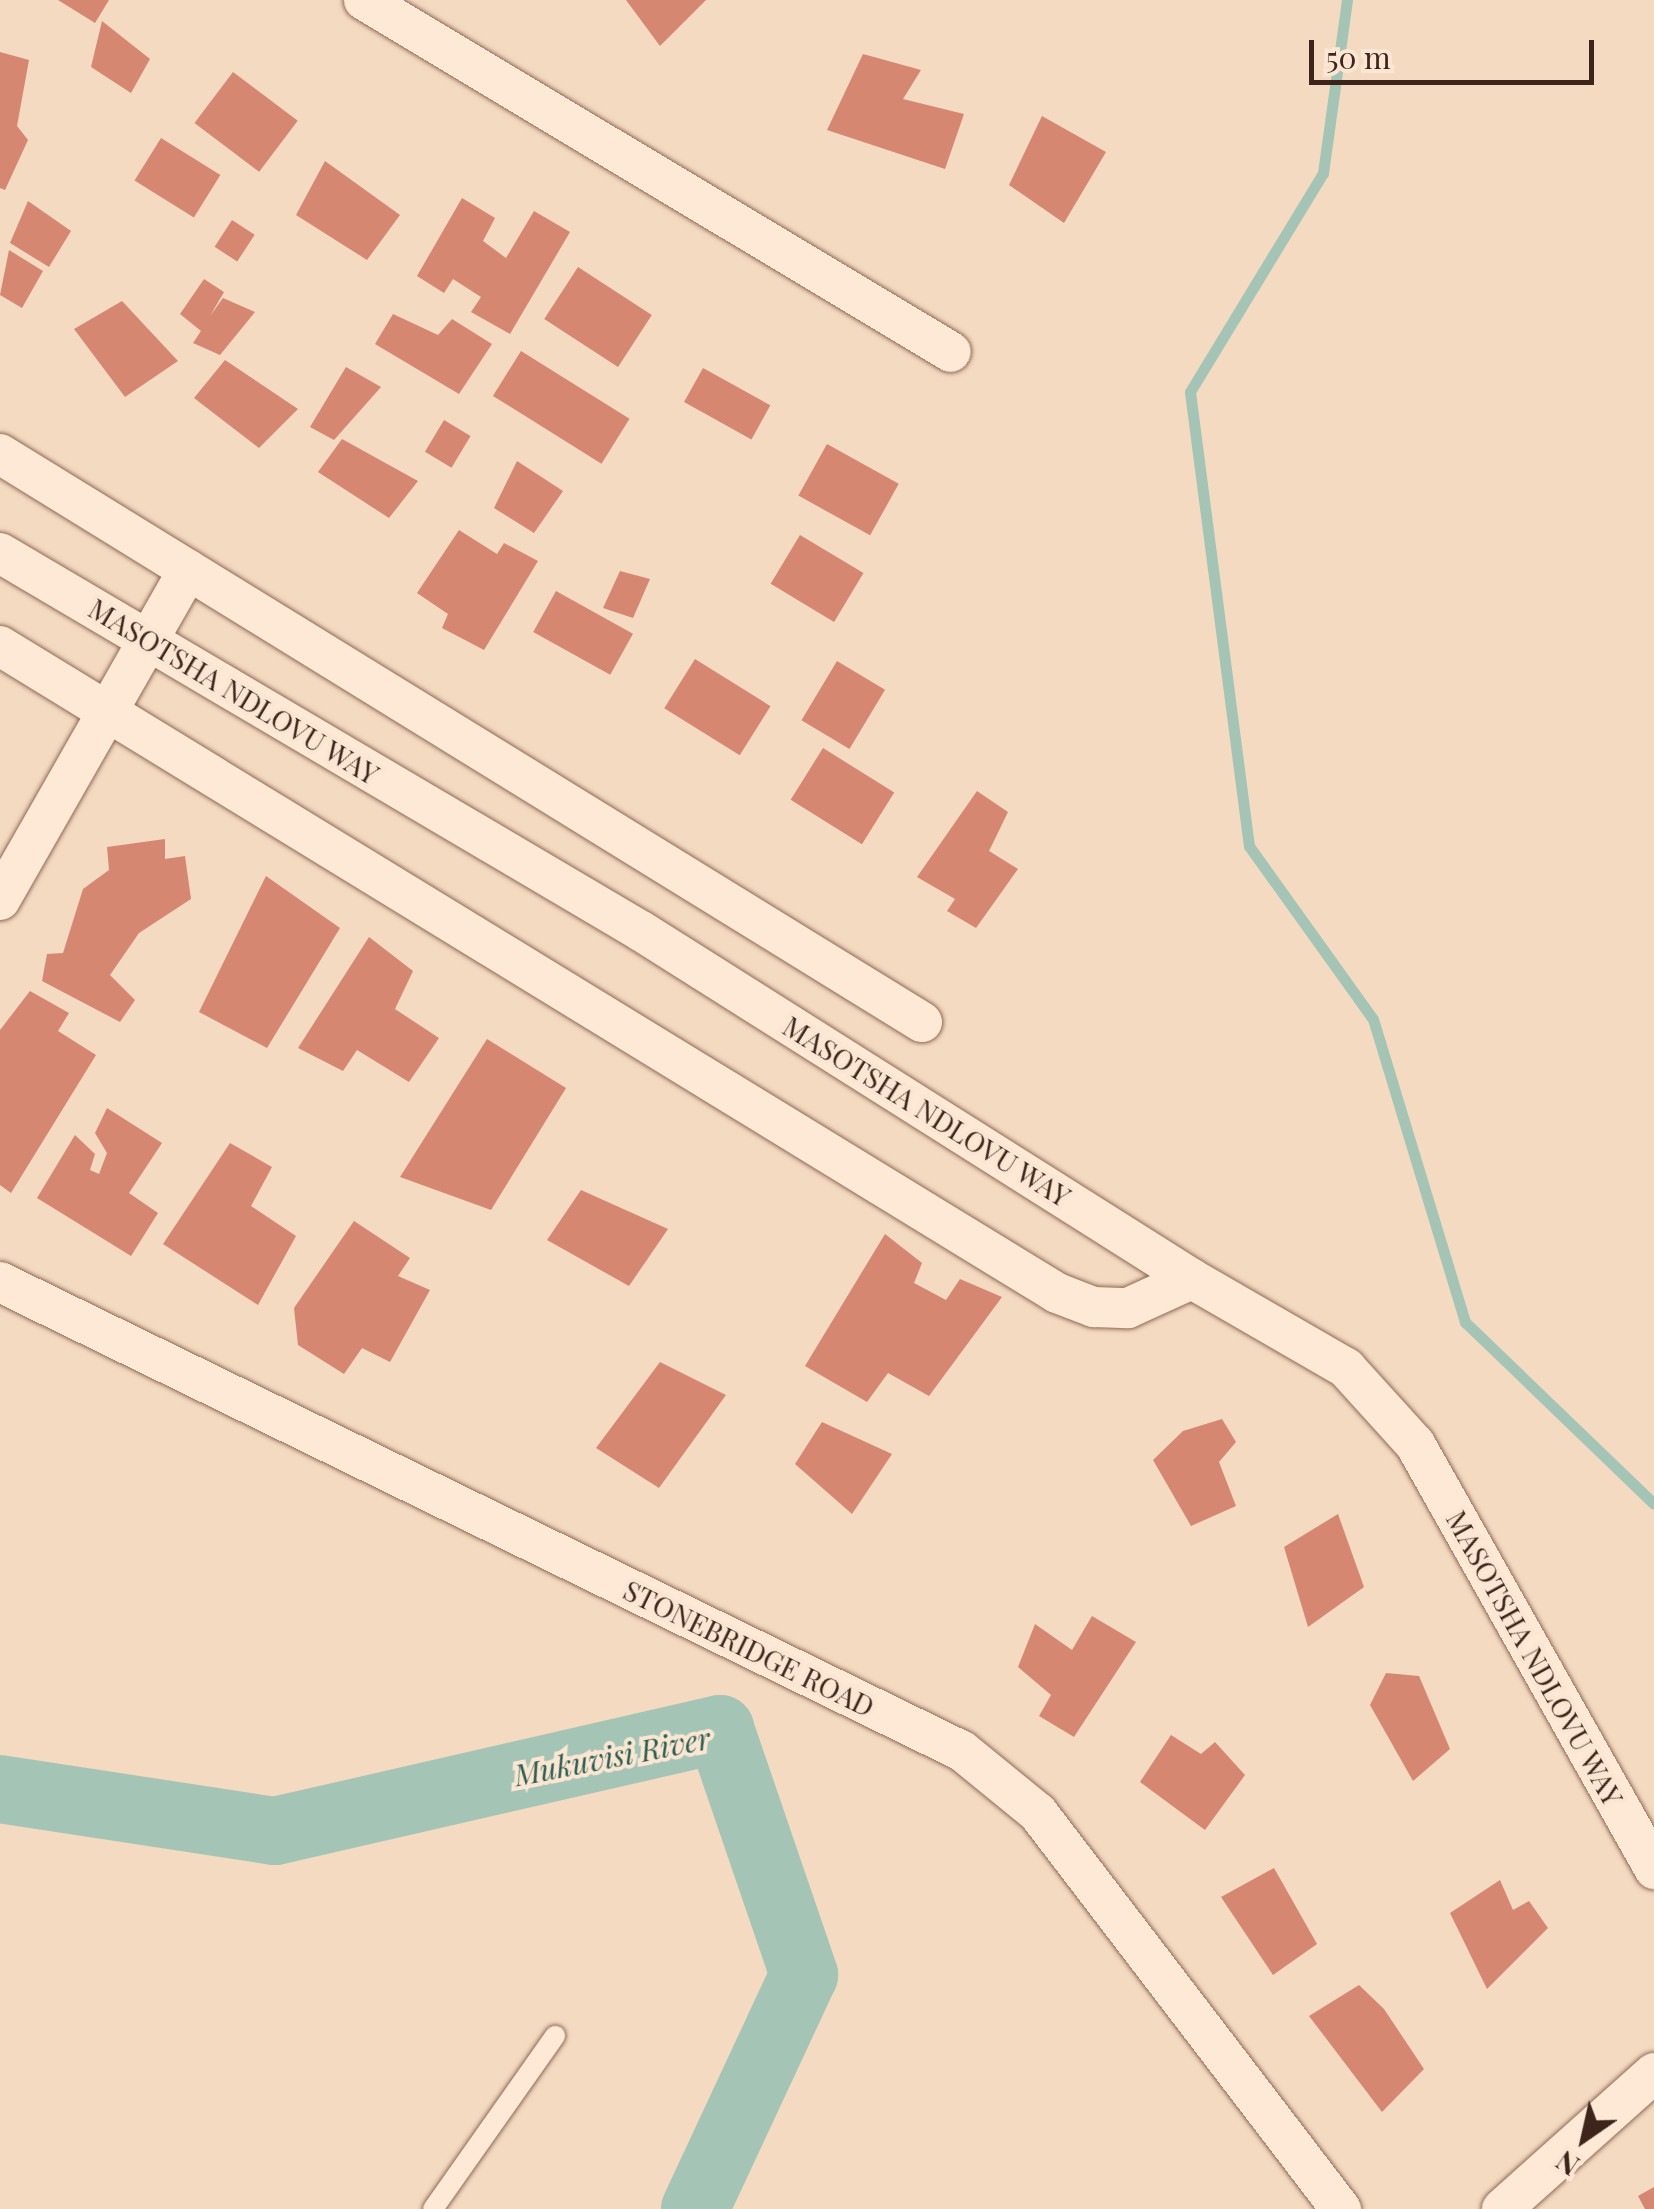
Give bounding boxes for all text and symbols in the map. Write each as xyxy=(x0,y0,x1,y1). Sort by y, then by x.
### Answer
scale bar xyxy=(1314,20,1599,82)
text: 50 m xyxy=(1326,37,1391,77)
street label: MASOTSHA NDLOVU WAY xyxy=(83,591,385,791)
street label: MASOTSHA NDLOVU WAY xyxy=(777,1009,1077,1213)
street label: MASOTSHA NDLOVU WAY xyxy=(1440,1504,1630,1812)
street label: STONEBRIDGE ROAD xyxy=(618,1573,880,1723)
water label: Mukuvisi River xyxy=(511,1719,713,1793)
north arrow xyxy=(1534,2089,1634,2189)
text: N xyxy=(1548,2143,1586,2185)

